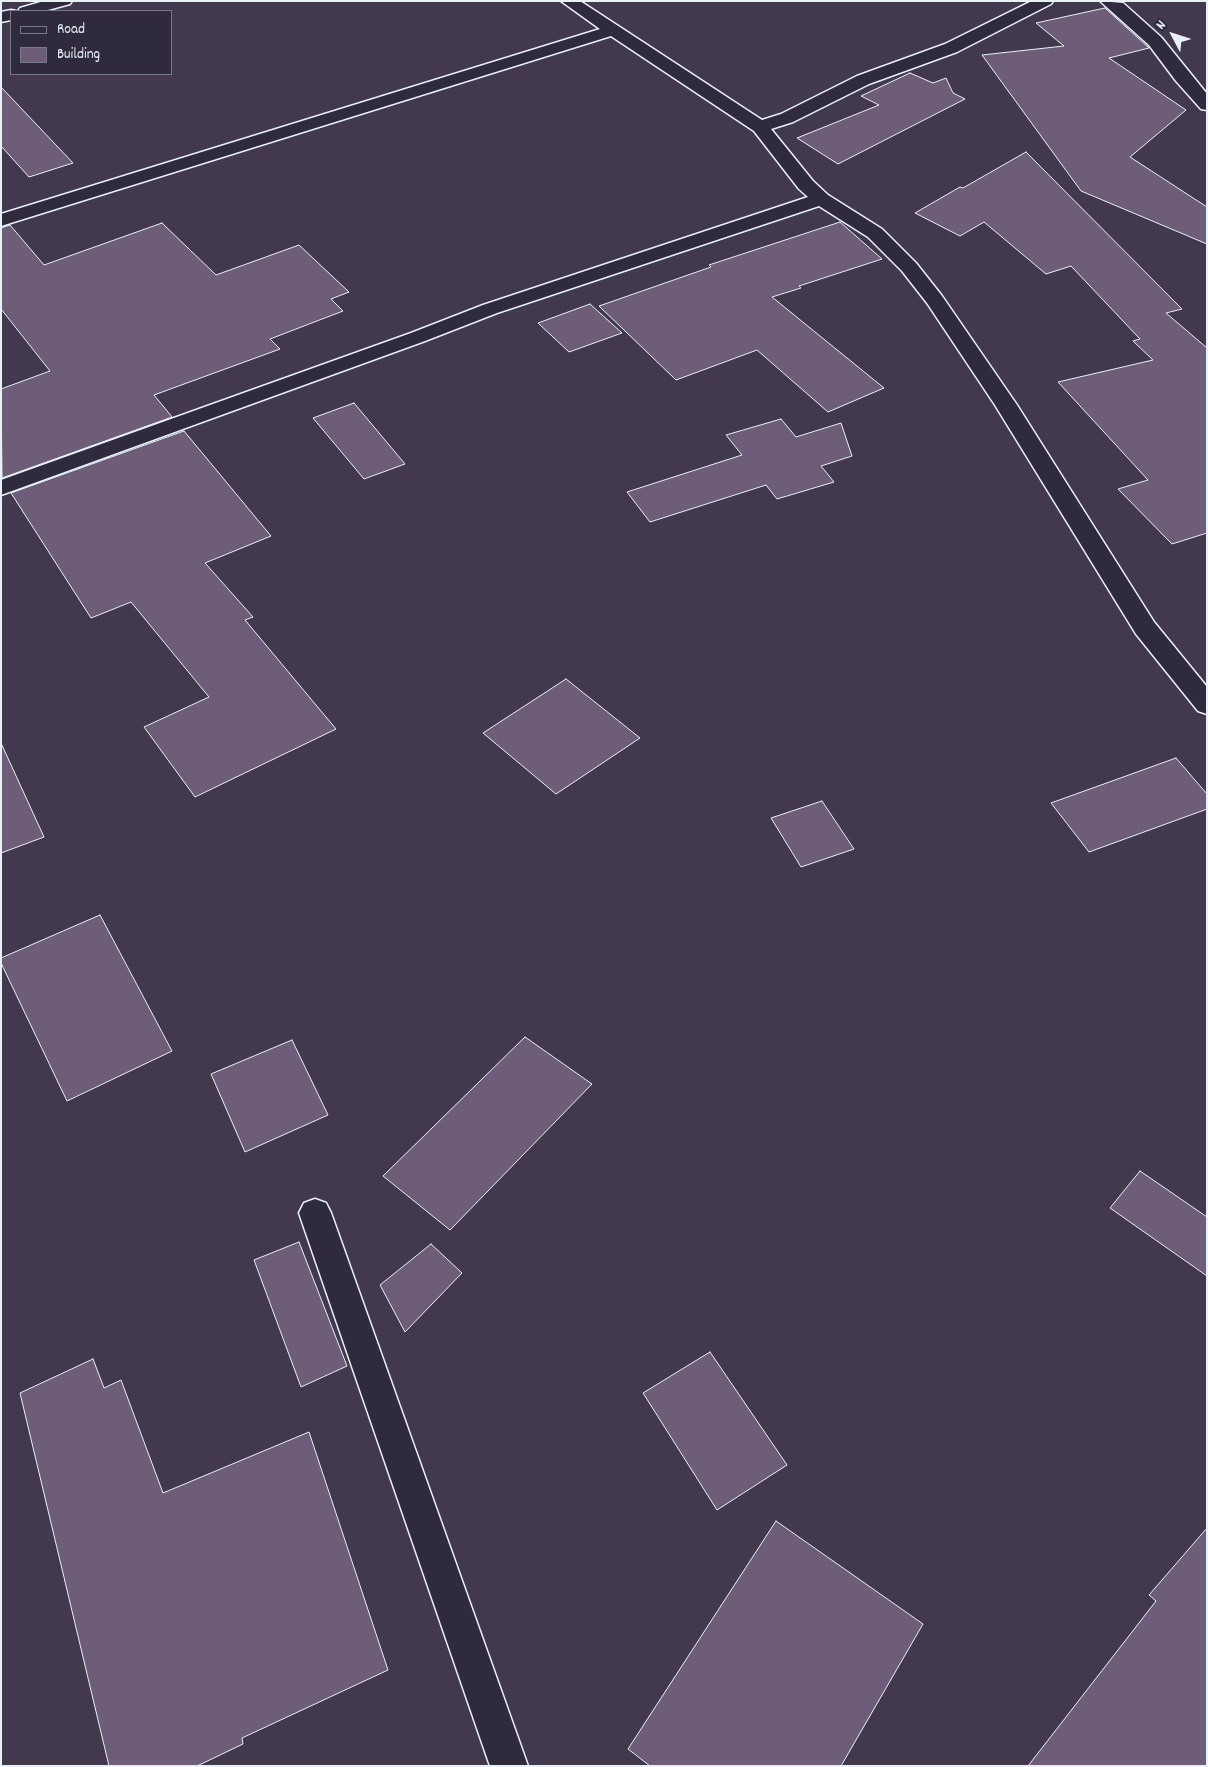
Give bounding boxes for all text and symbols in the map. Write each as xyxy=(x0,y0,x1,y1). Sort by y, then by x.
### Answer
legend xyxy=(10,10,172,75)
north arrow xyxy=(1148,10,1198,60)
text: N xyxy=(1152,16,1171,34)
text: Road xyxy=(57,19,85,41)
text: Building xyxy=(57,44,100,66)

